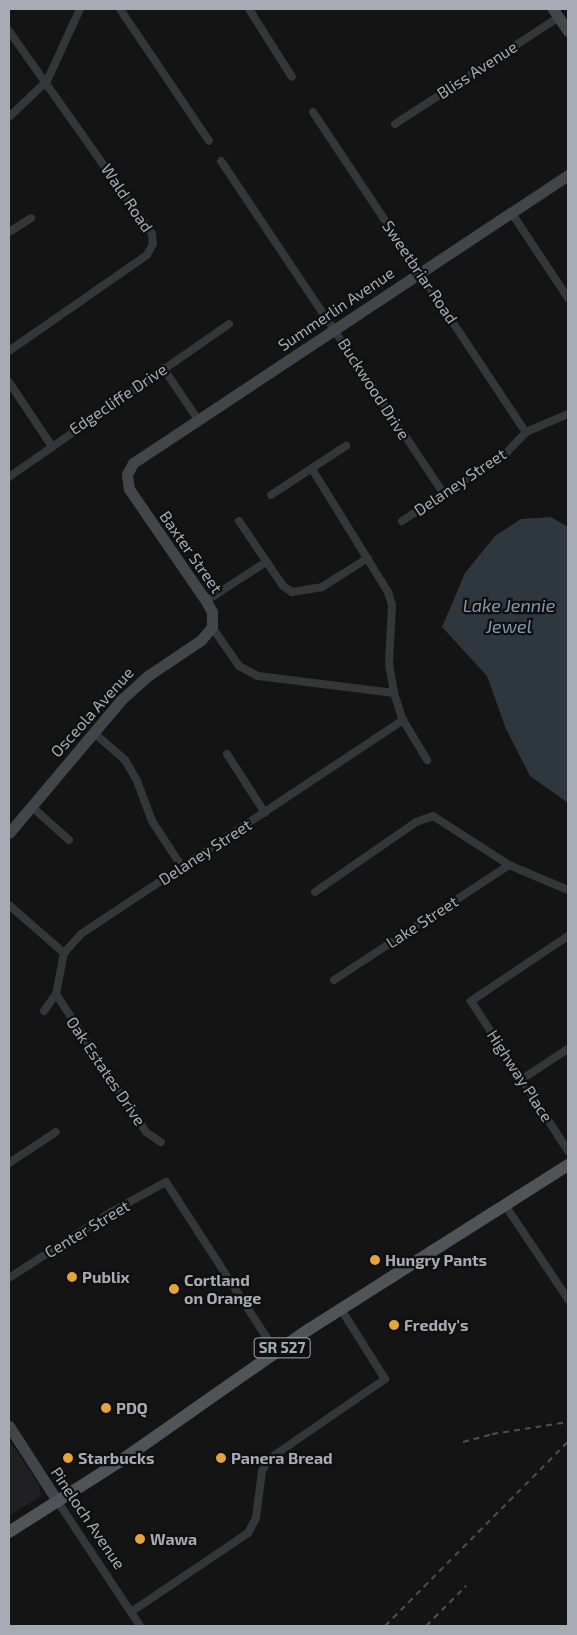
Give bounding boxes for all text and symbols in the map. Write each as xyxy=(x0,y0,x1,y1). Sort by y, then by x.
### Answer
street label: Bliss Avenue xyxy=(433,37,521,103)
street label: Wald Road xyxy=(97,160,157,236)
street label: Sweetbriar Road xyxy=(378,217,462,327)
street label: Summerlin Avenue xyxy=(274,263,398,355)
street label: Buckwood Drive xyxy=(334,335,414,443)
street label: Edgecliffe Drive xyxy=(66,359,170,439)
street label: Delaney Street xyxy=(410,444,510,520)
street label: Baxter Street xyxy=(156,507,226,597)
water label: Lake Jennie Jewel xyxy=(462,595,556,638)
street label: Osceola Avenue xyxy=(46,663,138,761)
street label: Delaney Street xyxy=(155,815,255,889)
street label: Lake Street xyxy=(383,892,461,952)
street label: Oak Estates Drive xyxy=(62,1013,150,1129)
street label: Highway Place xyxy=(483,1026,557,1126)
street label: Center Street xyxy=(41,1196,133,1262)
place label: Hungry Pants xyxy=(385,1250,487,1270)
marker: Hungry Pants xyxy=(369,1254,381,1266)
place label: Publix xyxy=(82,1267,130,1287)
place label: Cortland on Orange xyxy=(184,1270,261,1308)
marker: Publix xyxy=(66,1271,78,1283)
marker: Cortland on Orange xyxy=(168,1283,180,1295)
place label: Freddy's xyxy=(404,1315,468,1335)
marker: Freddy's xyxy=(388,1319,400,1331)
road number: SR 527 xyxy=(253,1336,311,1360)
place label: PDQ xyxy=(116,1398,148,1418)
marker: PDQ xyxy=(100,1402,112,1414)
place label: Starbucks xyxy=(78,1448,154,1468)
place label: Panera Bread xyxy=(231,1448,333,1468)
marker: Starbucks xyxy=(62,1452,74,1464)
marker: Panera Bread xyxy=(215,1452,227,1464)
street label: Pineloch Avenue xyxy=(47,1463,129,1573)
place label: Wawa xyxy=(150,1529,197,1549)
marker: Wawa xyxy=(134,1533,146,1545)

